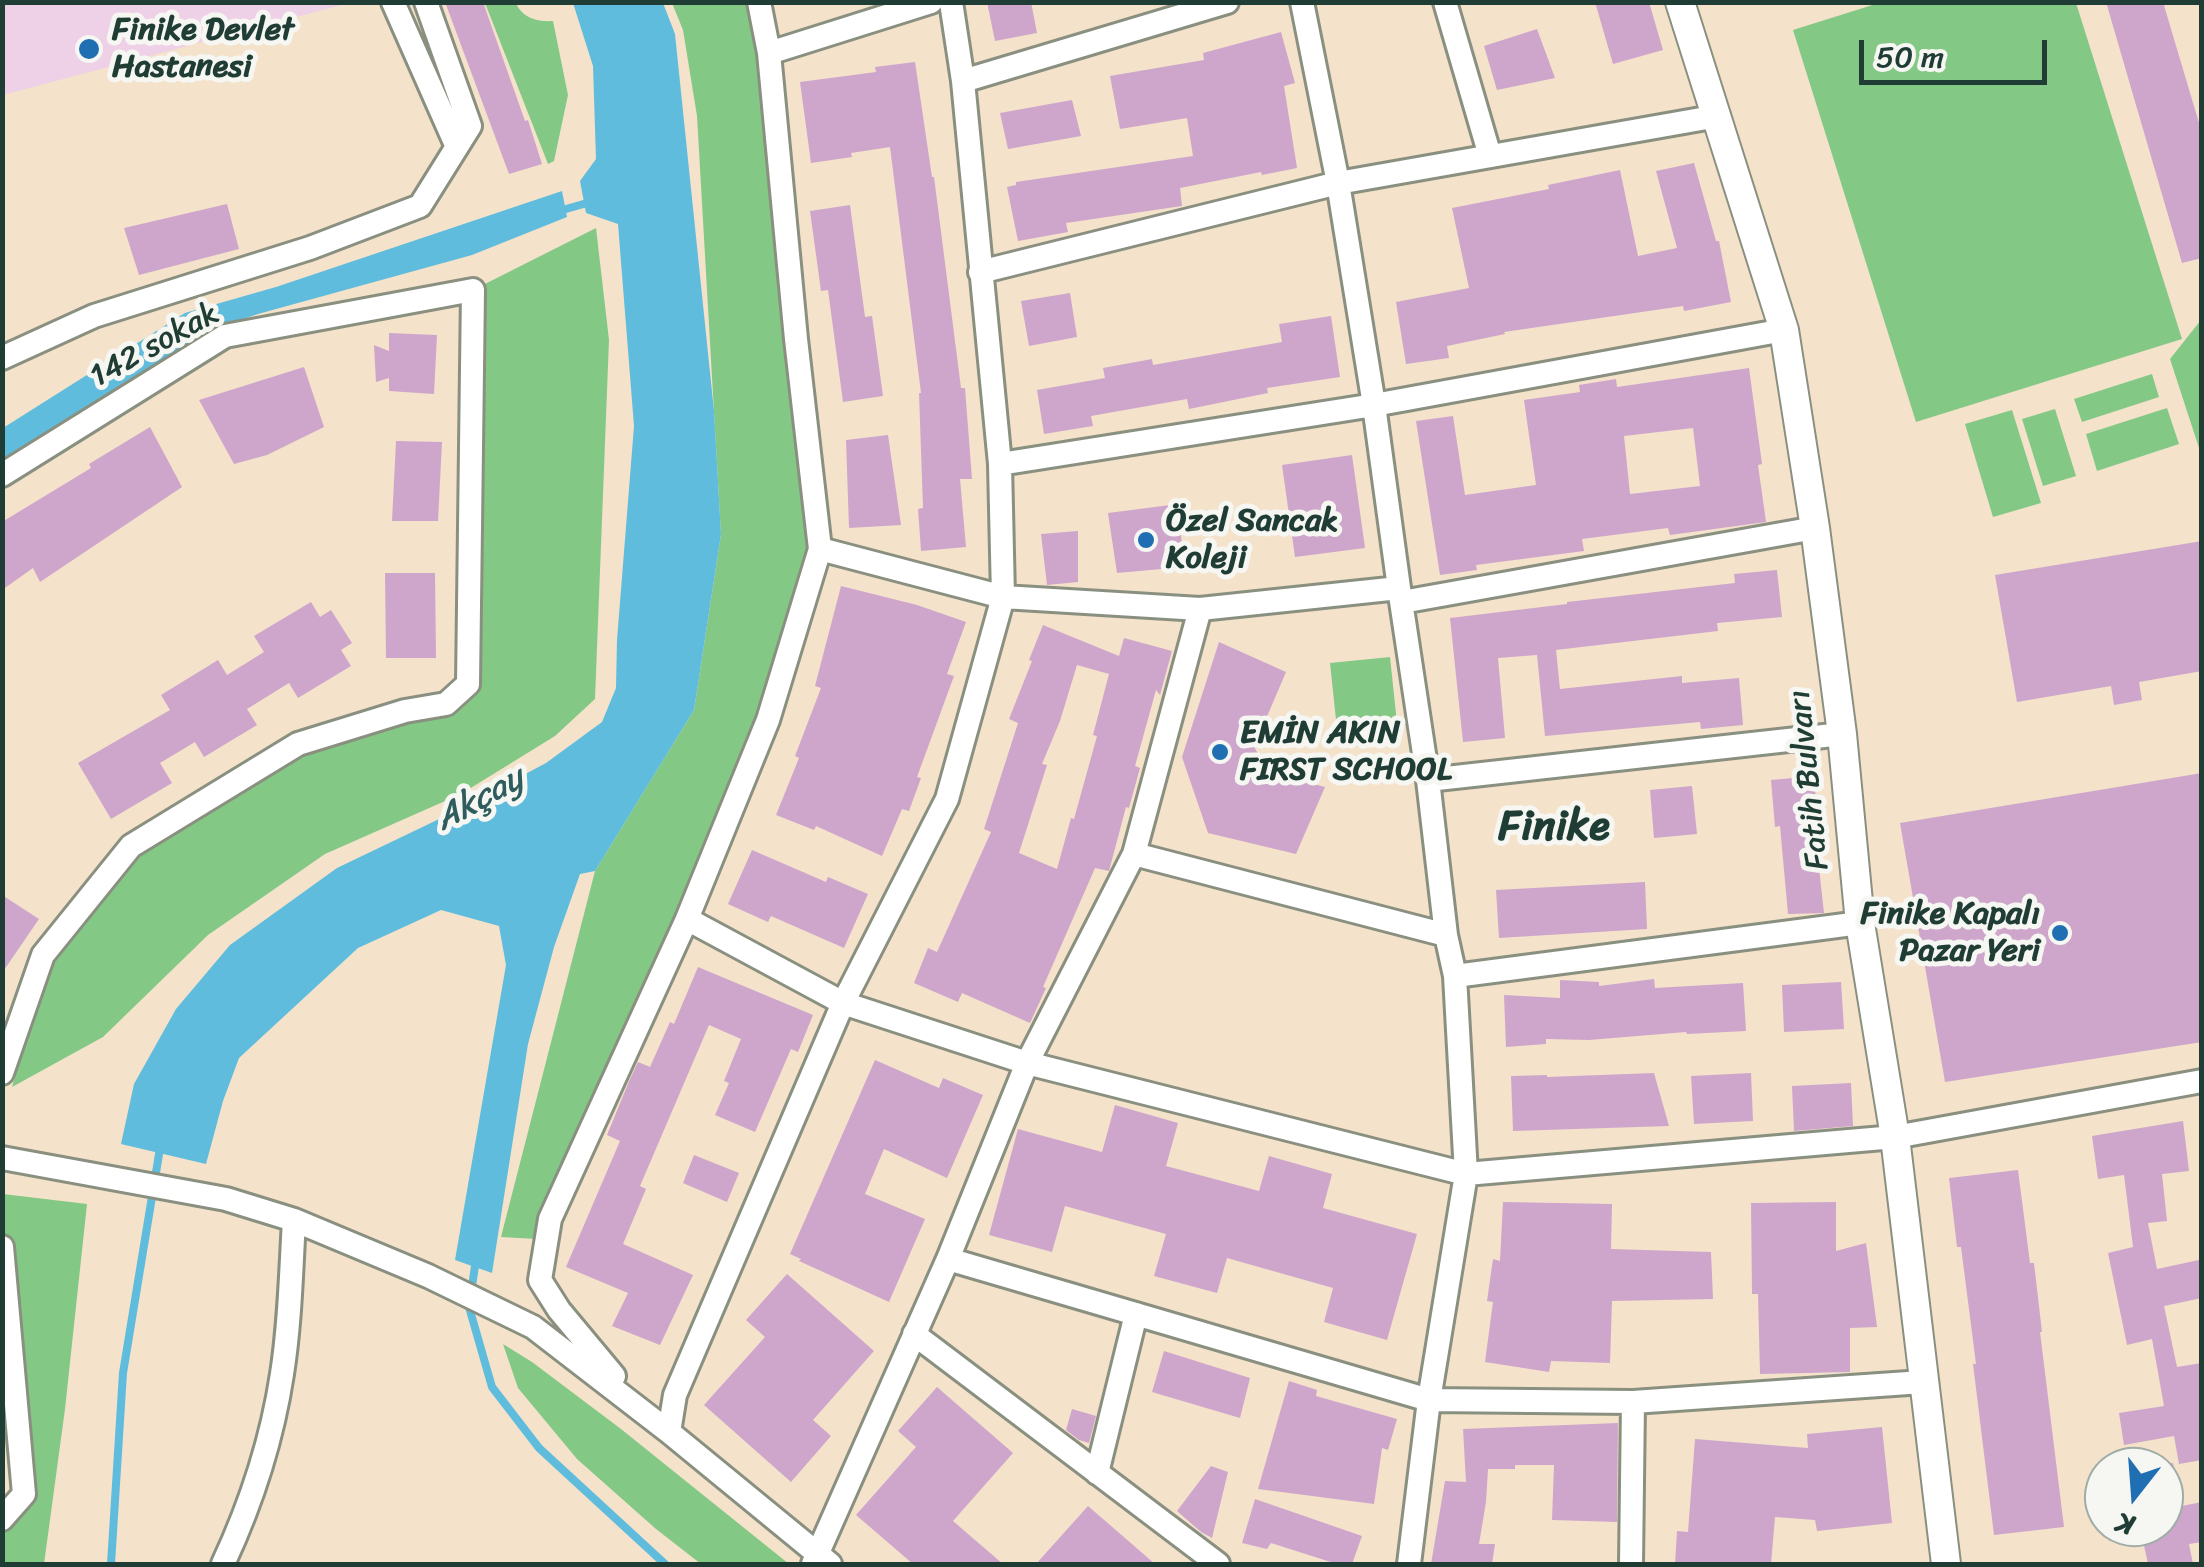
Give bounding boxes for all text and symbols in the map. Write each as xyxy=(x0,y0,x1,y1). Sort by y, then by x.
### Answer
place label: Finike Devlet Hastanesi xyxy=(112,12,294,87)
scale bar xyxy=(1864,20,2052,82)
text: 50 m xyxy=(1876,30,1944,84)
marker: Finike Devlet Hastanesi xyxy=(76,36,102,62)
street label: 142 sokak xyxy=(84,295,226,397)
place label: Özel Sancak Koleji xyxy=(1166,503,1338,578)
marker: Özel Sancak Koleji xyxy=(1135,529,1157,551)
street label: Fatih Bulvarı xyxy=(1781,688,1839,872)
place label: EMİN AKIN FIRST SCHOOL xyxy=(1240,715,1452,790)
marker: EMİN AKIN FIRST SCHOOL xyxy=(1209,741,1231,763)
water label: Akçay xyxy=(428,759,532,841)
district label: Finike xyxy=(1498,803,1610,853)
place label: Finike Kapalı Pazar Yeri xyxy=(1860,896,2040,971)
marker: Finike Kapalı Pazar Yeri xyxy=(2049,922,2071,944)
north arrow xyxy=(2084,1447,2184,1547)
text: K xyxy=(2110,1498,2141,1550)

